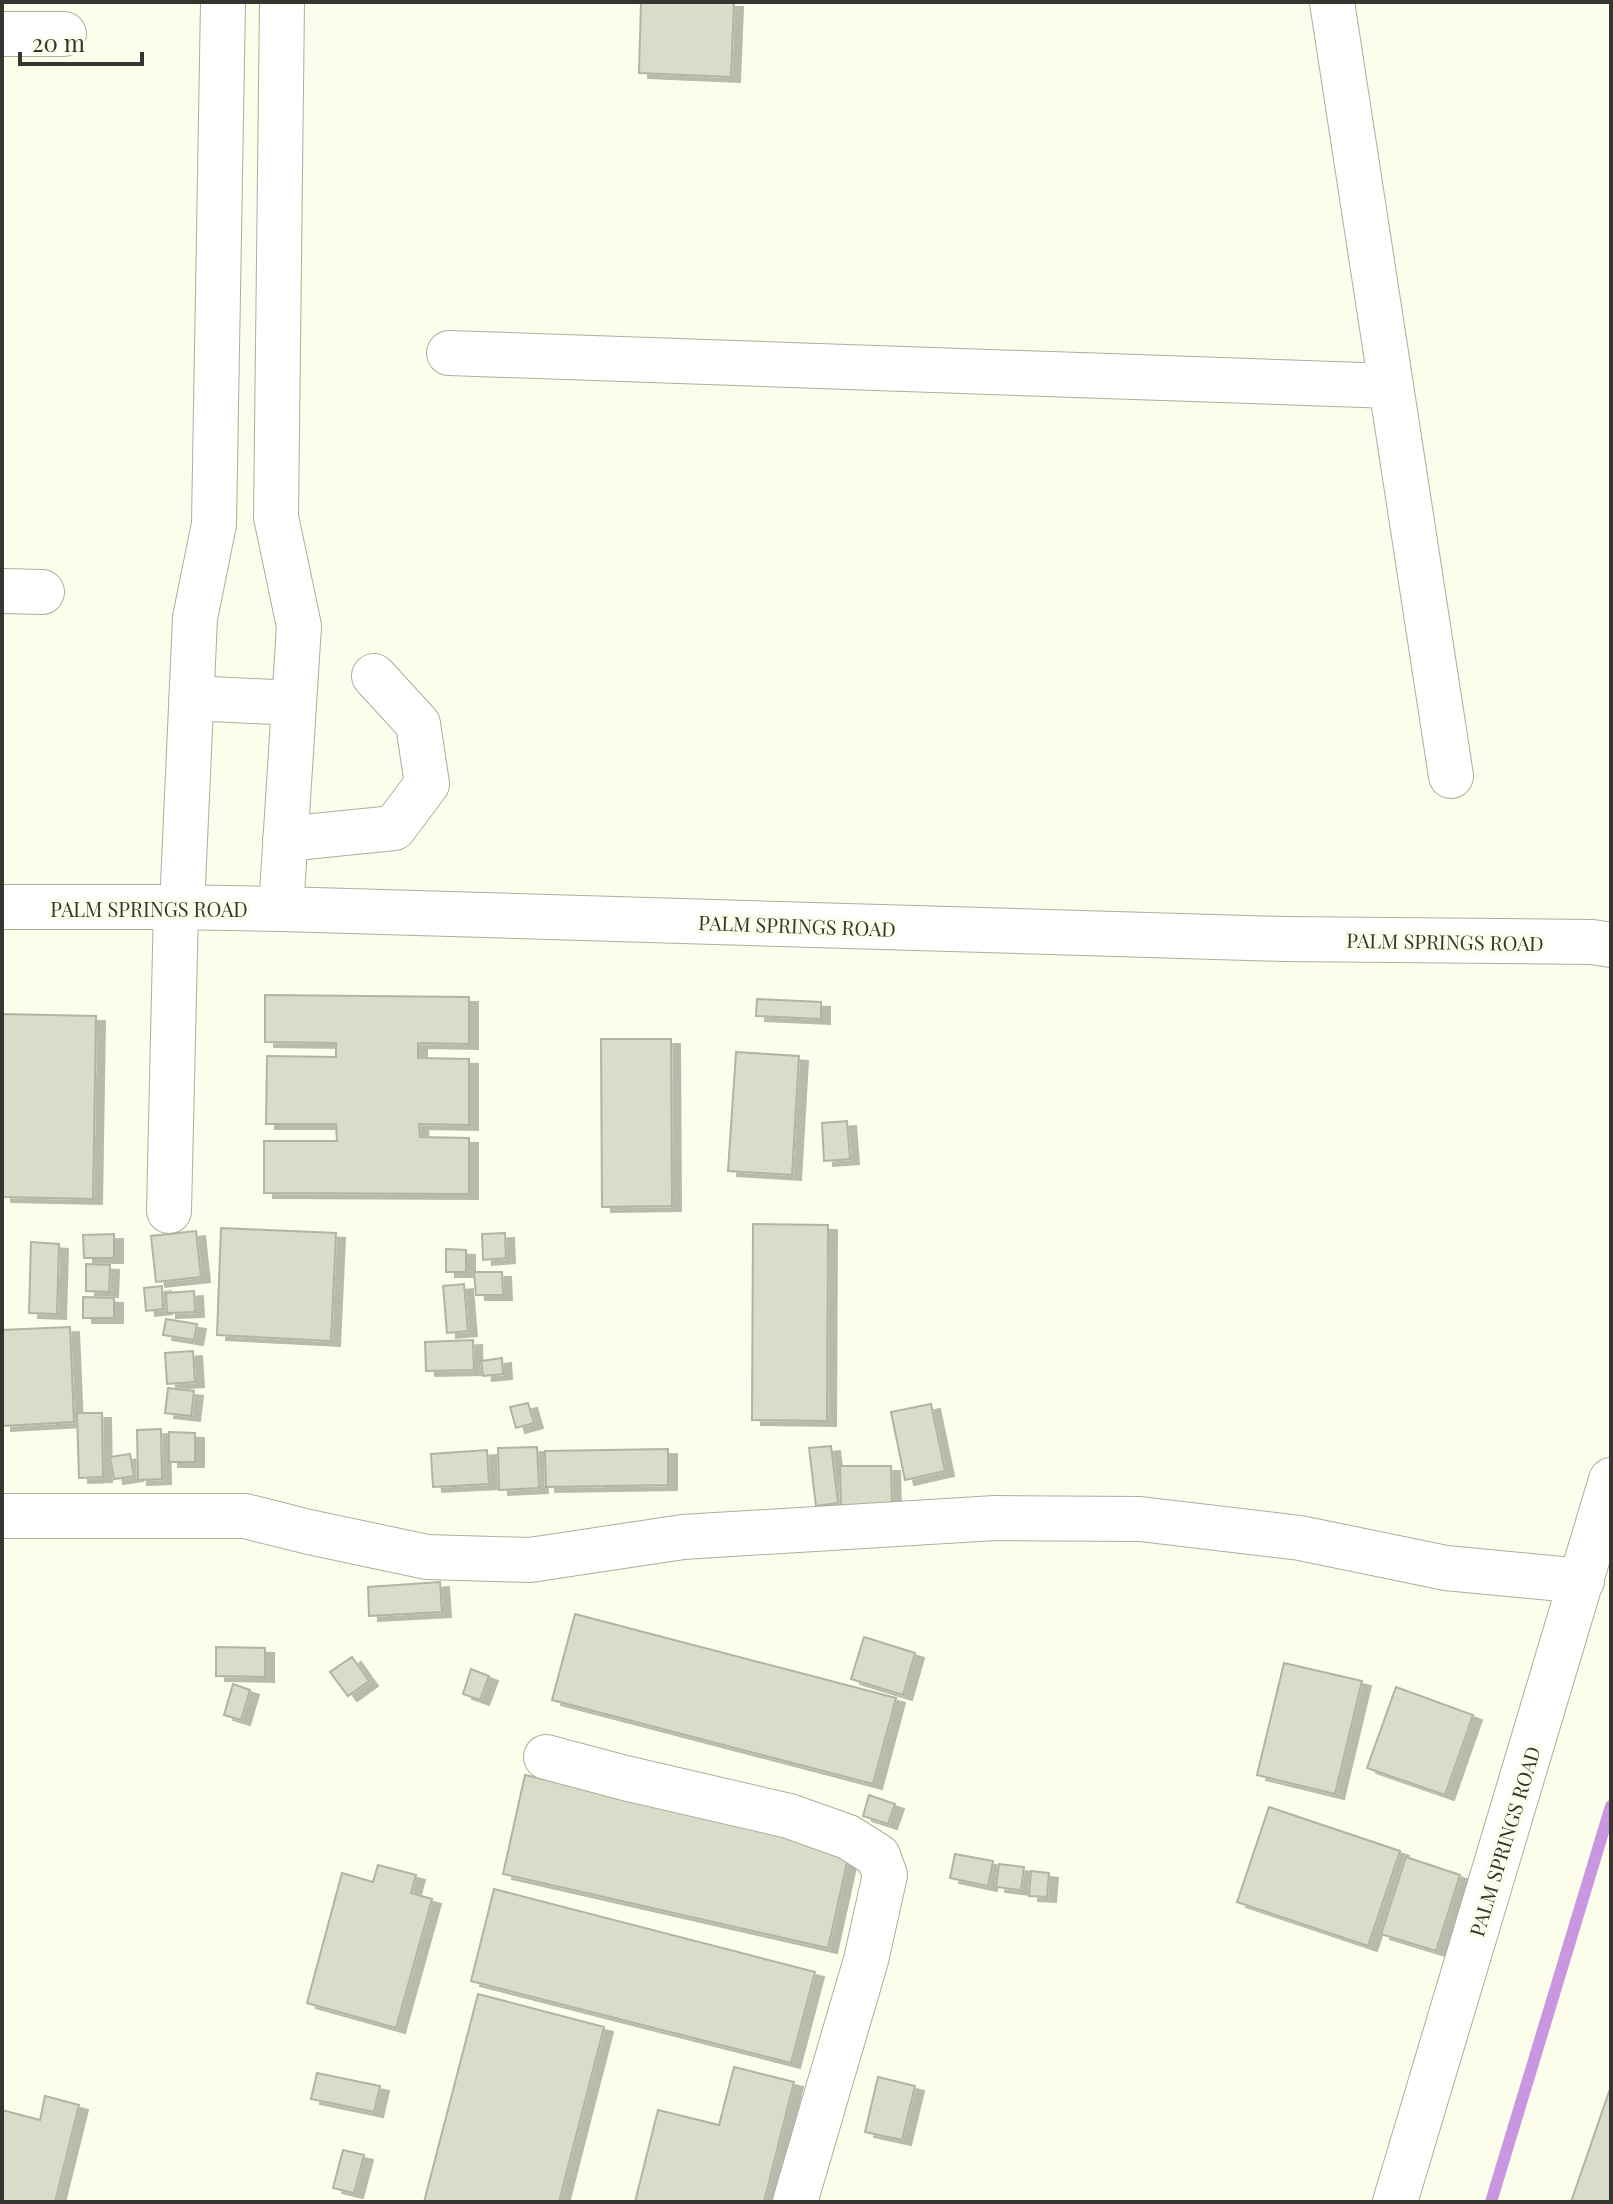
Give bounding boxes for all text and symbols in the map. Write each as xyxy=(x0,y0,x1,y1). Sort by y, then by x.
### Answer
scale bar xyxy=(20,16,142,66)
text: 20 m xyxy=(32,26,85,58)
street label: PALM SPRINGS ROAD xyxy=(50,895,248,922)
street label: PALM SPRINGS ROAD xyxy=(698,908,896,942)
street label: PALM SPRINGS ROAD xyxy=(1346,926,1544,956)
street label: PALM SPRINGS ROAD xyxy=(1462,1743,1546,1939)

